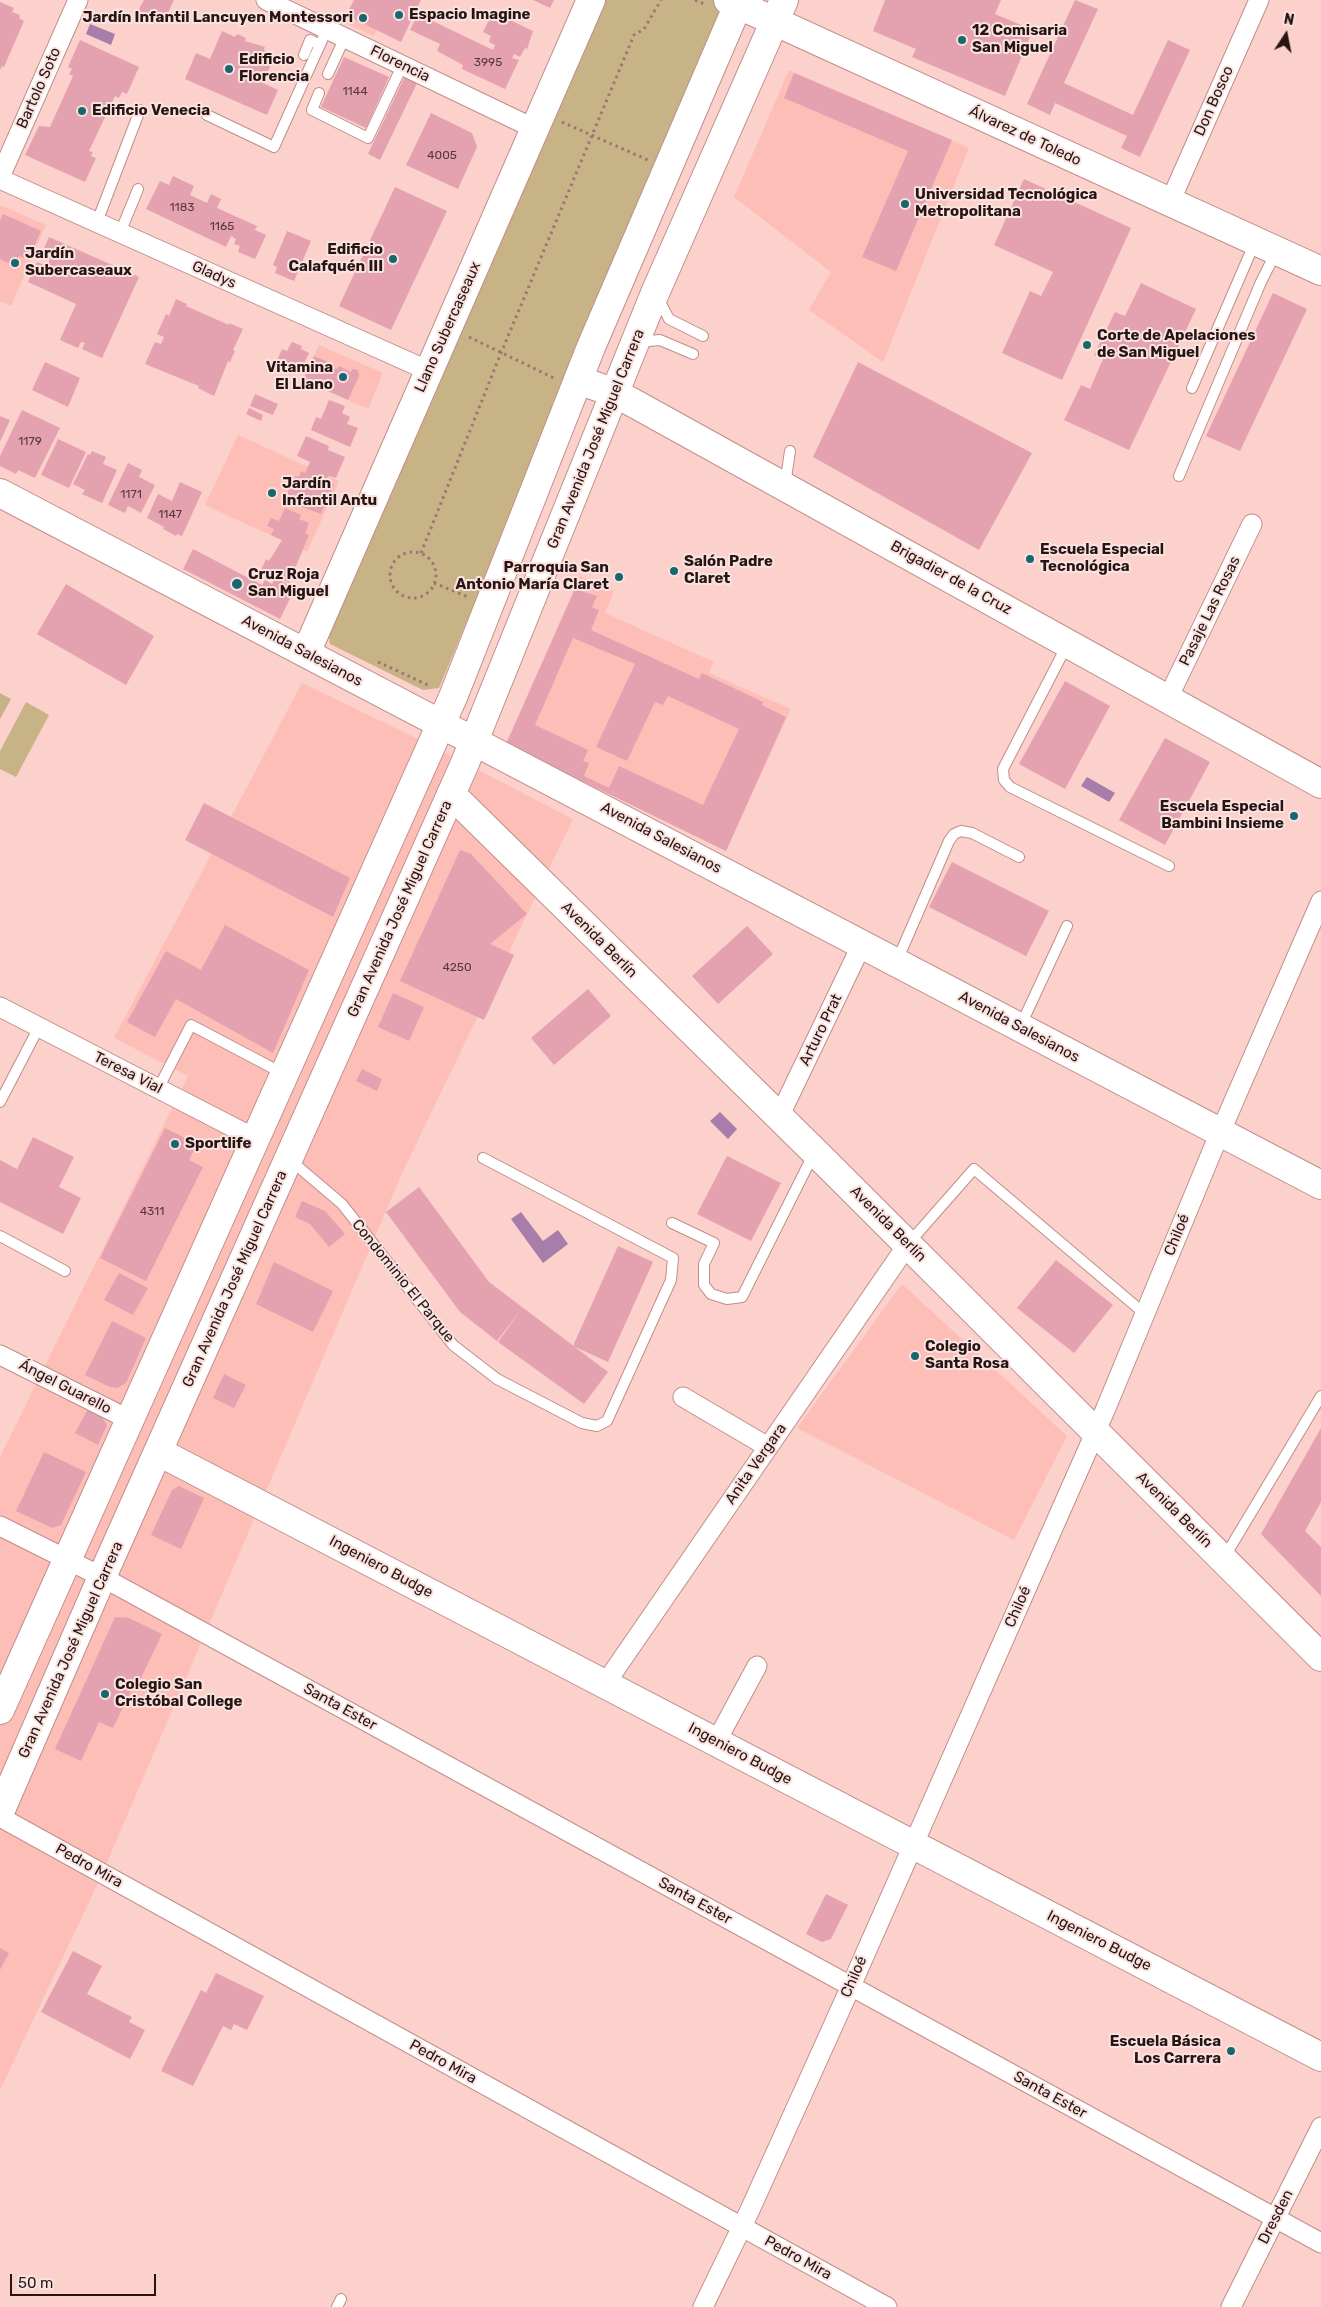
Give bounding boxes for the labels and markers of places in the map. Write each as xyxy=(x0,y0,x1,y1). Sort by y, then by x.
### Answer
place label: Espacio Imagine xyxy=(409,6,530,24)
place label: Jardín Infantil Lancuyen Montessori xyxy=(82,9,353,27)
marker: Espacio Imagine xyxy=(393,9,405,21)
marker: Jardín Infantil Lancuyen Montessori xyxy=(357,12,369,24)
place label: 12 Comisaria San Miguel xyxy=(972,22,1067,57)
marker: 12 Comisaria San Miguel xyxy=(956,34,968,46)
place label: Edificio Florencia xyxy=(239,51,309,86)
marker: Edificio Florencia xyxy=(223,63,235,75)
place label: Edificio Venecia xyxy=(92,102,210,120)
marker: Edificio Venecia xyxy=(76,105,88,117)
place label: Universidad Tecnológica Metropolitana xyxy=(915,186,1097,221)
marker: Universidad Tecnológica Metropolitana xyxy=(899,198,911,210)
place label: Edificio Calafquén III xyxy=(289,241,383,276)
place label: Jardín Subercaseaux xyxy=(25,245,132,280)
marker: Edificio Calafquén III xyxy=(387,253,399,265)
marker: Jardín Subercaseaux xyxy=(9,257,21,269)
place label: Corte de Apelaciones de San Miguel xyxy=(1097,327,1256,362)
marker: Corte de Apelaciones de San Miguel xyxy=(1081,339,1093,351)
place label: Vitamina El Llano xyxy=(266,359,333,394)
marker: Vitamina El Llano xyxy=(337,371,349,383)
place label: Jardín Infantil Antu xyxy=(282,475,377,510)
marker: Jardín Infantil Antu xyxy=(266,487,278,499)
place label: Escuela Especial Tecnológica xyxy=(1040,541,1164,576)
place label: Salón Padre Claret xyxy=(684,553,773,588)
marker: Escuela Especial Tecnológica xyxy=(1024,553,1036,565)
place label: Parroquia San Antonio María Claret xyxy=(456,559,609,594)
marker: Salón Padre Claret xyxy=(668,565,680,577)
place label: Cruz Roja San Miguel xyxy=(248,566,329,601)
marker: Parroquia San Antonio María Claret xyxy=(613,571,625,583)
marker: Cruz Roja San Miguel xyxy=(230,577,244,591)
place label: Escuela Especial Bambini Insieme xyxy=(1160,798,1284,833)
marker: Escuela Especial Bambini Insieme xyxy=(1288,810,1300,822)
place label: Sportlife xyxy=(185,1135,251,1153)
marker: Sportlife xyxy=(169,1138,181,1150)
place label: Colegio Santa Rosa xyxy=(925,1338,1009,1373)
marker: Colegio Santa Rosa xyxy=(909,1350,921,1362)
place label: Colegio San Cristóbal College xyxy=(115,1676,242,1711)
marker: Colegio San Cristóbal College xyxy=(99,1688,111,1700)
place label: Escuela Básica Los Carrera xyxy=(1110,2033,1221,2068)
marker: Escuela Básica Los Carrera xyxy=(1225,2045,1237,2057)

